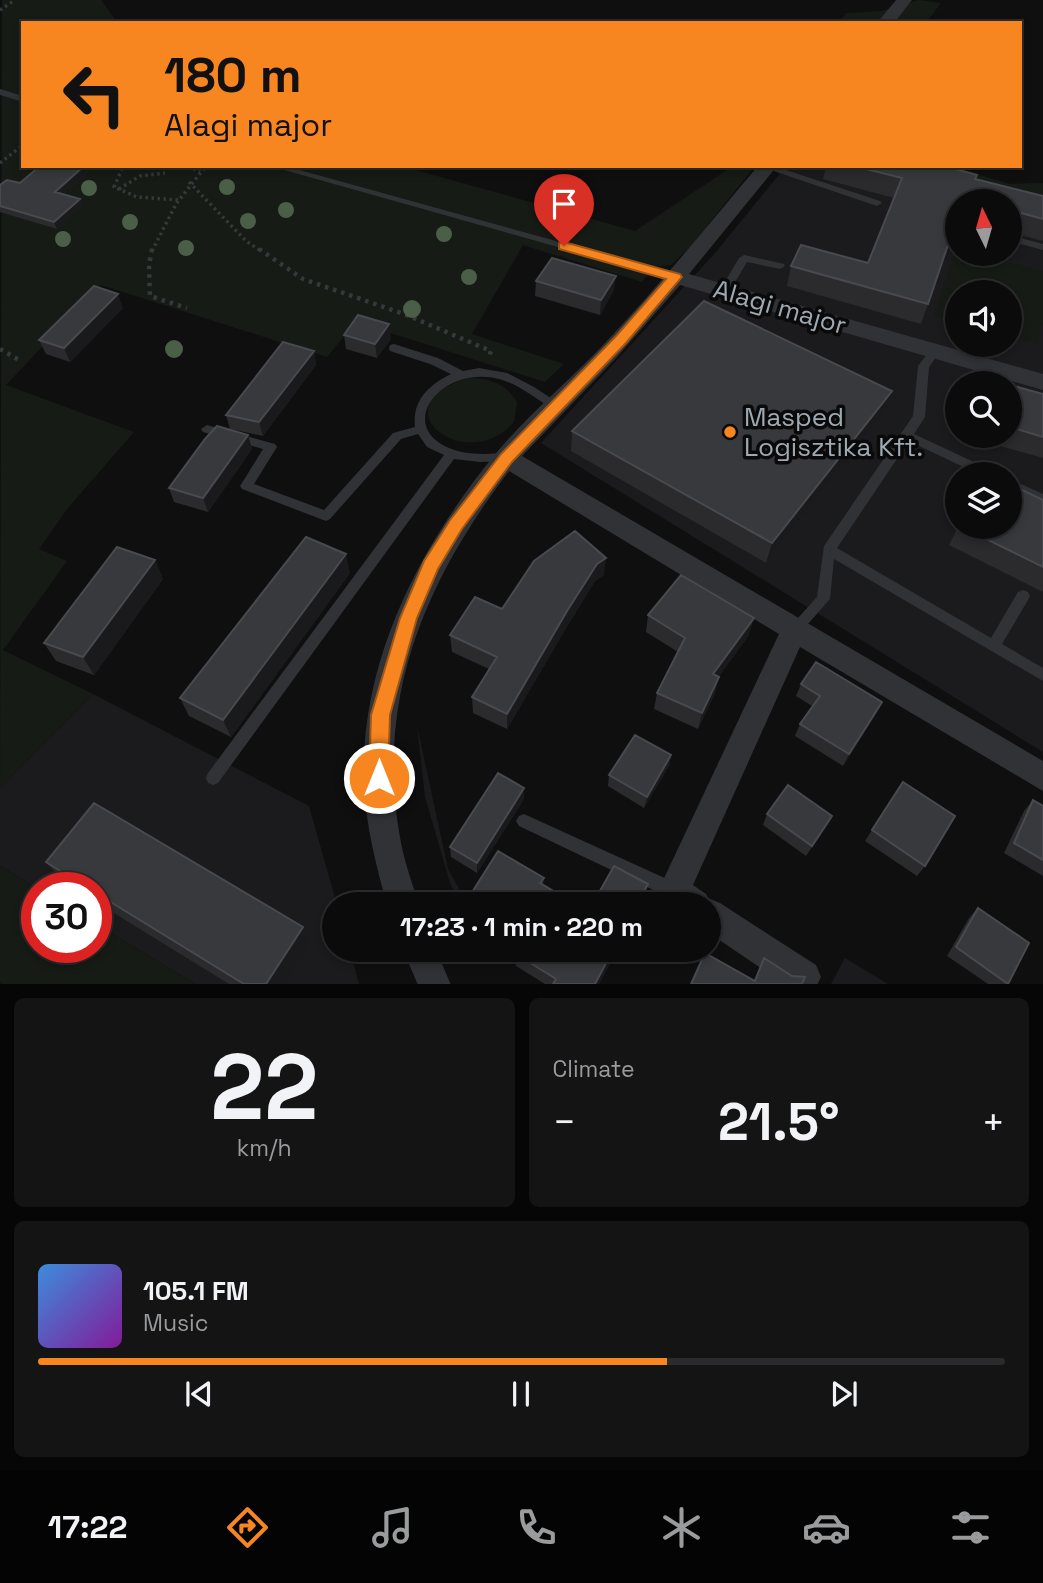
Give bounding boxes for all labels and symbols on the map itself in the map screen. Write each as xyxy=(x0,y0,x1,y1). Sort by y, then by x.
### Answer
pin xyxy=(534,174,594,246)
north arrow xyxy=(945,189,1022,266)
street label: Alagi major xyxy=(710,272,850,342)
place label: Masped Logisztika Kft. xyxy=(744,400,923,464)
marker: Masped Logisztika Kft. xyxy=(722,424,738,440)
position arrow xyxy=(342,741,416,815)
speed limit sign: 30 xyxy=(21,872,112,963)

